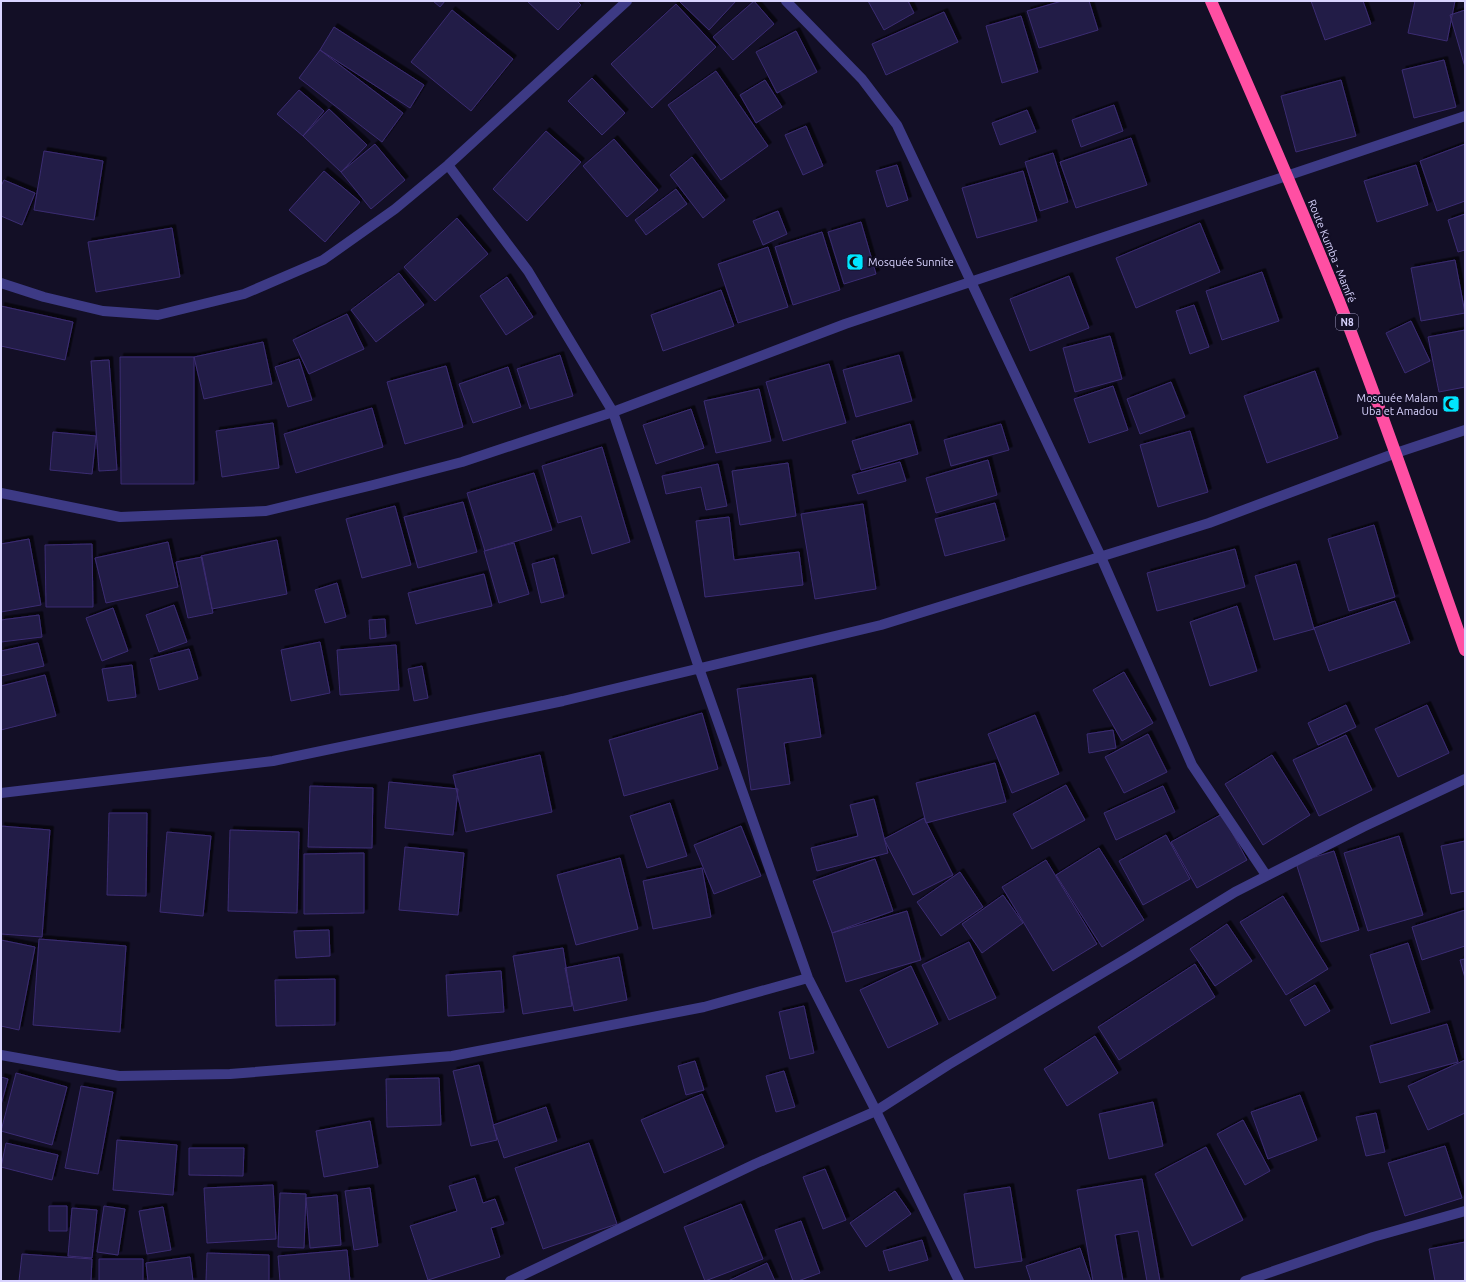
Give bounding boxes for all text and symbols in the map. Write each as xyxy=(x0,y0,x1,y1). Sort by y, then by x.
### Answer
street label: Route Kumba - Mamfé xyxy=(1306,198,1358,304)
mosque icon: Mosquée Sunnite xyxy=(845,252,865,272)
place label: Mosquée Sunnite xyxy=(868,256,954,268)
road number: N8 xyxy=(1336,314,1358,330)
place label: Mosquée Malam Uba et Amadou xyxy=(1357,392,1438,417)
mosque icon: Mosquée Malam Uba et Amadou xyxy=(1441,394,1461,414)

